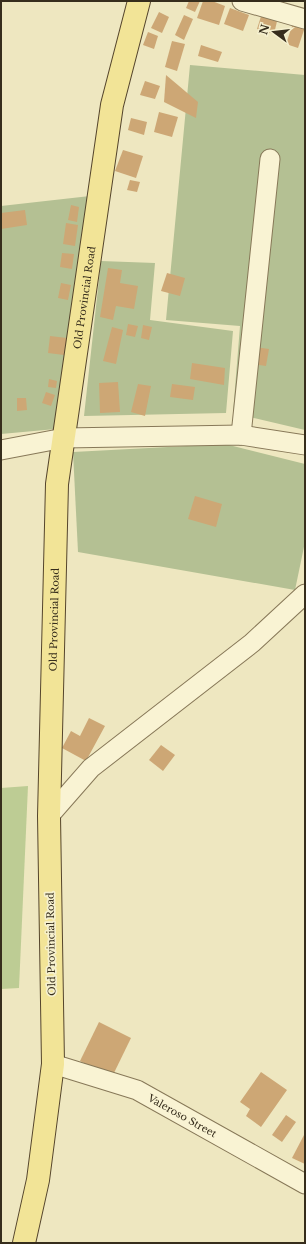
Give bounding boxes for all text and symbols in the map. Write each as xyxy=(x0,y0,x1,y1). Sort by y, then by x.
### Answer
north arrow xyxy=(254,12,294,52)
text: N xyxy=(256,22,273,36)
street label: Old Provincial Road xyxy=(70,245,98,350)
street label: Old Provincial Road xyxy=(46,567,61,672)
street label: Old Provincial Road xyxy=(44,892,58,996)
street label: Valeroso Street xyxy=(145,1091,219,1140)

